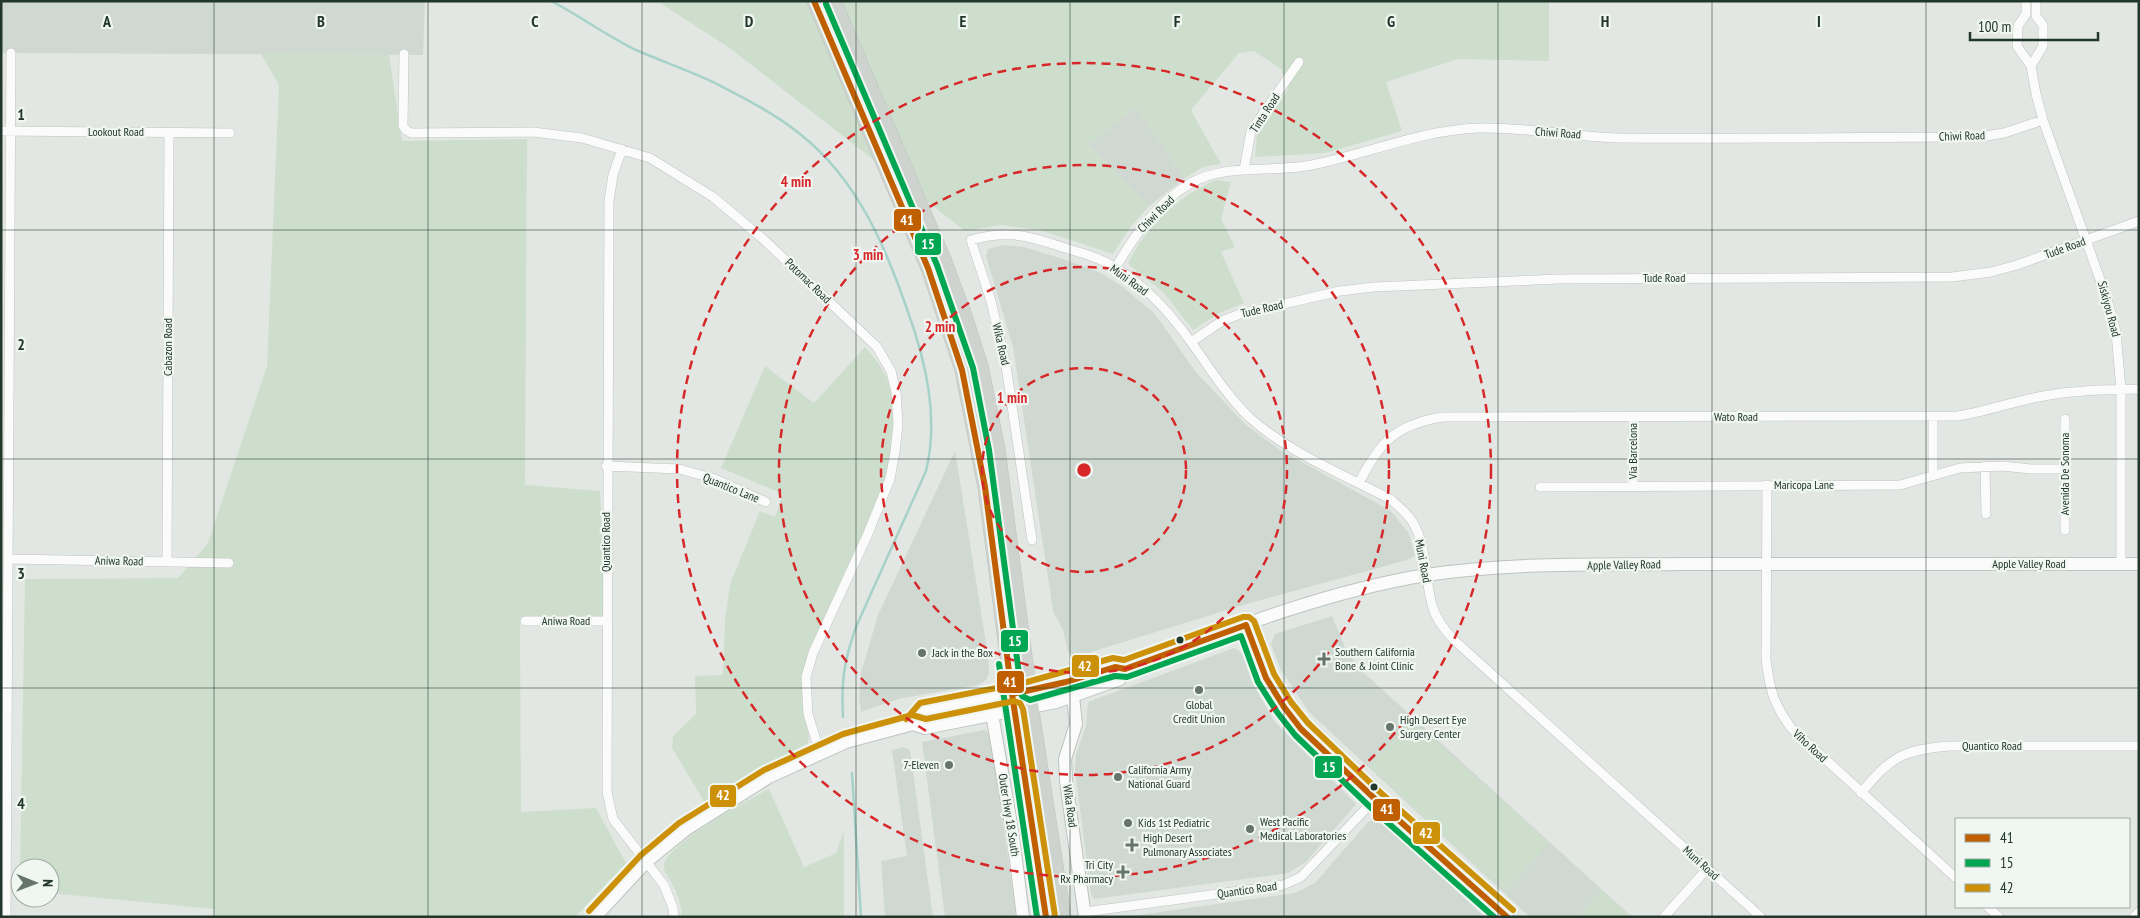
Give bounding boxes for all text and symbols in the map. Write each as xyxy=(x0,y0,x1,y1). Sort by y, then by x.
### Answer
scale bar xyxy=(1970,10,2098,42)
text: A xyxy=(102,11,112,31)
text: B xyxy=(317,11,325,31)
text: C xyxy=(531,11,539,31)
text: D xyxy=(745,11,754,31)
text: E xyxy=(960,11,967,31)
text: F xyxy=(1174,11,1181,31)
text: G xyxy=(1387,11,1395,31)
text: H xyxy=(1601,11,1609,31)
text: I xyxy=(1817,11,1821,31)
text: 100 m xyxy=(1978,17,2011,36)
street label: Tinta Road xyxy=(1246,90,1283,135)
text: 1 xyxy=(17,104,25,124)
street label: Chiwi Road xyxy=(1535,123,1582,142)
street label: Lookout Road xyxy=(88,124,144,139)
street label: Chiwi Road xyxy=(1939,127,1985,144)
text: 4 min xyxy=(781,172,811,191)
street label: Chiwi Road xyxy=(1134,192,1177,235)
line badge: 41 xyxy=(893,208,922,232)
text: 41 xyxy=(900,211,914,229)
line badge: 15 xyxy=(914,232,942,256)
street label: Tude Road xyxy=(2042,233,2087,262)
text: 15 xyxy=(921,235,935,253)
text: 3 min xyxy=(853,245,883,264)
street label: Potomac Road xyxy=(782,255,835,306)
street label: Muni Road xyxy=(1107,261,1151,299)
street label: Tude Road xyxy=(1643,270,1685,285)
street label: Siskiyou Road xyxy=(2095,279,2124,338)
street label: Tude Road xyxy=(1239,296,1284,321)
text: 2 min xyxy=(925,317,955,336)
street label: Cabazon Road xyxy=(160,318,175,376)
street label: Wika Road xyxy=(989,321,1014,367)
text: 2 xyxy=(17,334,25,354)
text: 1 min xyxy=(997,388,1027,407)
street label: Wato Road xyxy=(1714,409,1758,424)
street label: Via Barcelona xyxy=(1625,423,1640,480)
street label: Avenida De Sonoma xyxy=(2057,433,2072,515)
centre of rings xyxy=(1075,461,1093,479)
street label: Quantico Lane xyxy=(701,469,762,506)
street label: Maricopa Lane xyxy=(1774,477,1834,492)
street label: Quantico Road xyxy=(598,512,613,572)
street label: Muni Road xyxy=(1412,538,1435,584)
street label: Aniwa Road xyxy=(95,553,143,568)
street label: Apple Valley Road xyxy=(1587,556,1661,573)
street label: Apple Valley Road xyxy=(1992,556,2066,571)
text: 3 xyxy=(17,563,25,583)
street label: Aniwa Road xyxy=(542,613,590,628)
line badge: 15 xyxy=(1000,629,1029,653)
text: 15 xyxy=(1008,632,1022,650)
unlabelled marker xyxy=(1175,635,1185,645)
place label: Southern California Bone & Joint Clinic xyxy=(1335,644,1415,673)
place label: Jack in the Box xyxy=(931,645,993,660)
marker: Jack in the Box xyxy=(916,647,928,659)
marker: Southern California Bone & Joint Clinic xyxy=(1317,652,1331,666)
line badge: 42 xyxy=(1071,654,1100,678)
text: 42 xyxy=(1078,657,1092,675)
line badge: 41 xyxy=(996,670,1025,694)
text: 41 xyxy=(1003,673,1017,691)
marker: Global Credit Union xyxy=(1193,684,1205,696)
place label: Global Credit Union xyxy=(1173,697,1225,726)
place label: High Desert Eye Surgery Center xyxy=(1400,712,1466,741)
marker: High Desert Eye Surgery Center xyxy=(1384,721,1396,733)
street label: Viho Road xyxy=(1789,725,1831,765)
street label: Quantico Road xyxy=(1962,738,2022,753)
line badge: 15 xyxy=(1314,755,1343,779)
place label: 7-Eleven xyxy=(903,757,939,772)
text: 15 xyxy=(1322,758,1336,776)
marker: 7-Eleven xyxy=(943,759,955,771)
place label: California Army National Guard xyxy=(1128,762,1192,791)
marker: California Army National Guard xyxy=(1112,771,1124,783)
street label: Outer Hwy 18 South xyxy=(996,772,1023,857)
unlabelled marker xyxy=(1369,782,1379,792)
line badge: 42 xyxy=(709,784,737,808)
street label: Wika Road xyxy=(1060,784,1081,828)
text: 42 xyxy=(716,786,730,804)
text: 4 xyxy=(17,793,25,813)
line badge: 41 xyxy=(1372,798,1401,822)
text: 41 xyxy=(1380,800,1394,818)
place label: West Pacific Medical Laboratories xyxy=(1260,814,1346,843)
place label: Kids 1st Pediatric xyxy=(1138,815,1210,830)
marker: Kids 1st Pediatric xyxy=(1122,817,1134,829)
legend xyxy=(1955,818,2130,908)
line badge: 42 xyxy=(1412,821,1441,845)
marker: West Pacific Medical Laboratories xyxy=(1244,823,1256,835)
text: 42 xyxy=(1419,824,1433,842)
text: 41 xyxy=(2000,828,2014,847)
place label: High Desert Pulmonary Associates xyxy=(1143,830,1232,859)
marker: High Desert Pulmonary Associates xyxy=(1125,838,1139,852)
street label: Muni Road xyxy=(1680,842,1723,883)
text: 15 xyxy=(2000,853,2014,872)
place label: Tri City Rx Pharmacy xyxy=(1060,857,1113,886)
north arrow xyxy=(10,858,60,908)
marker: Tri City Rx Pharmacy xyxy=(1117,866,1129,878)
street label: Quantico Road xyxy=(1216,878,1278,901)
text: 42 xyxy=(2000,878,2014,897)
text: N xyxy=(39,879,57,887)

